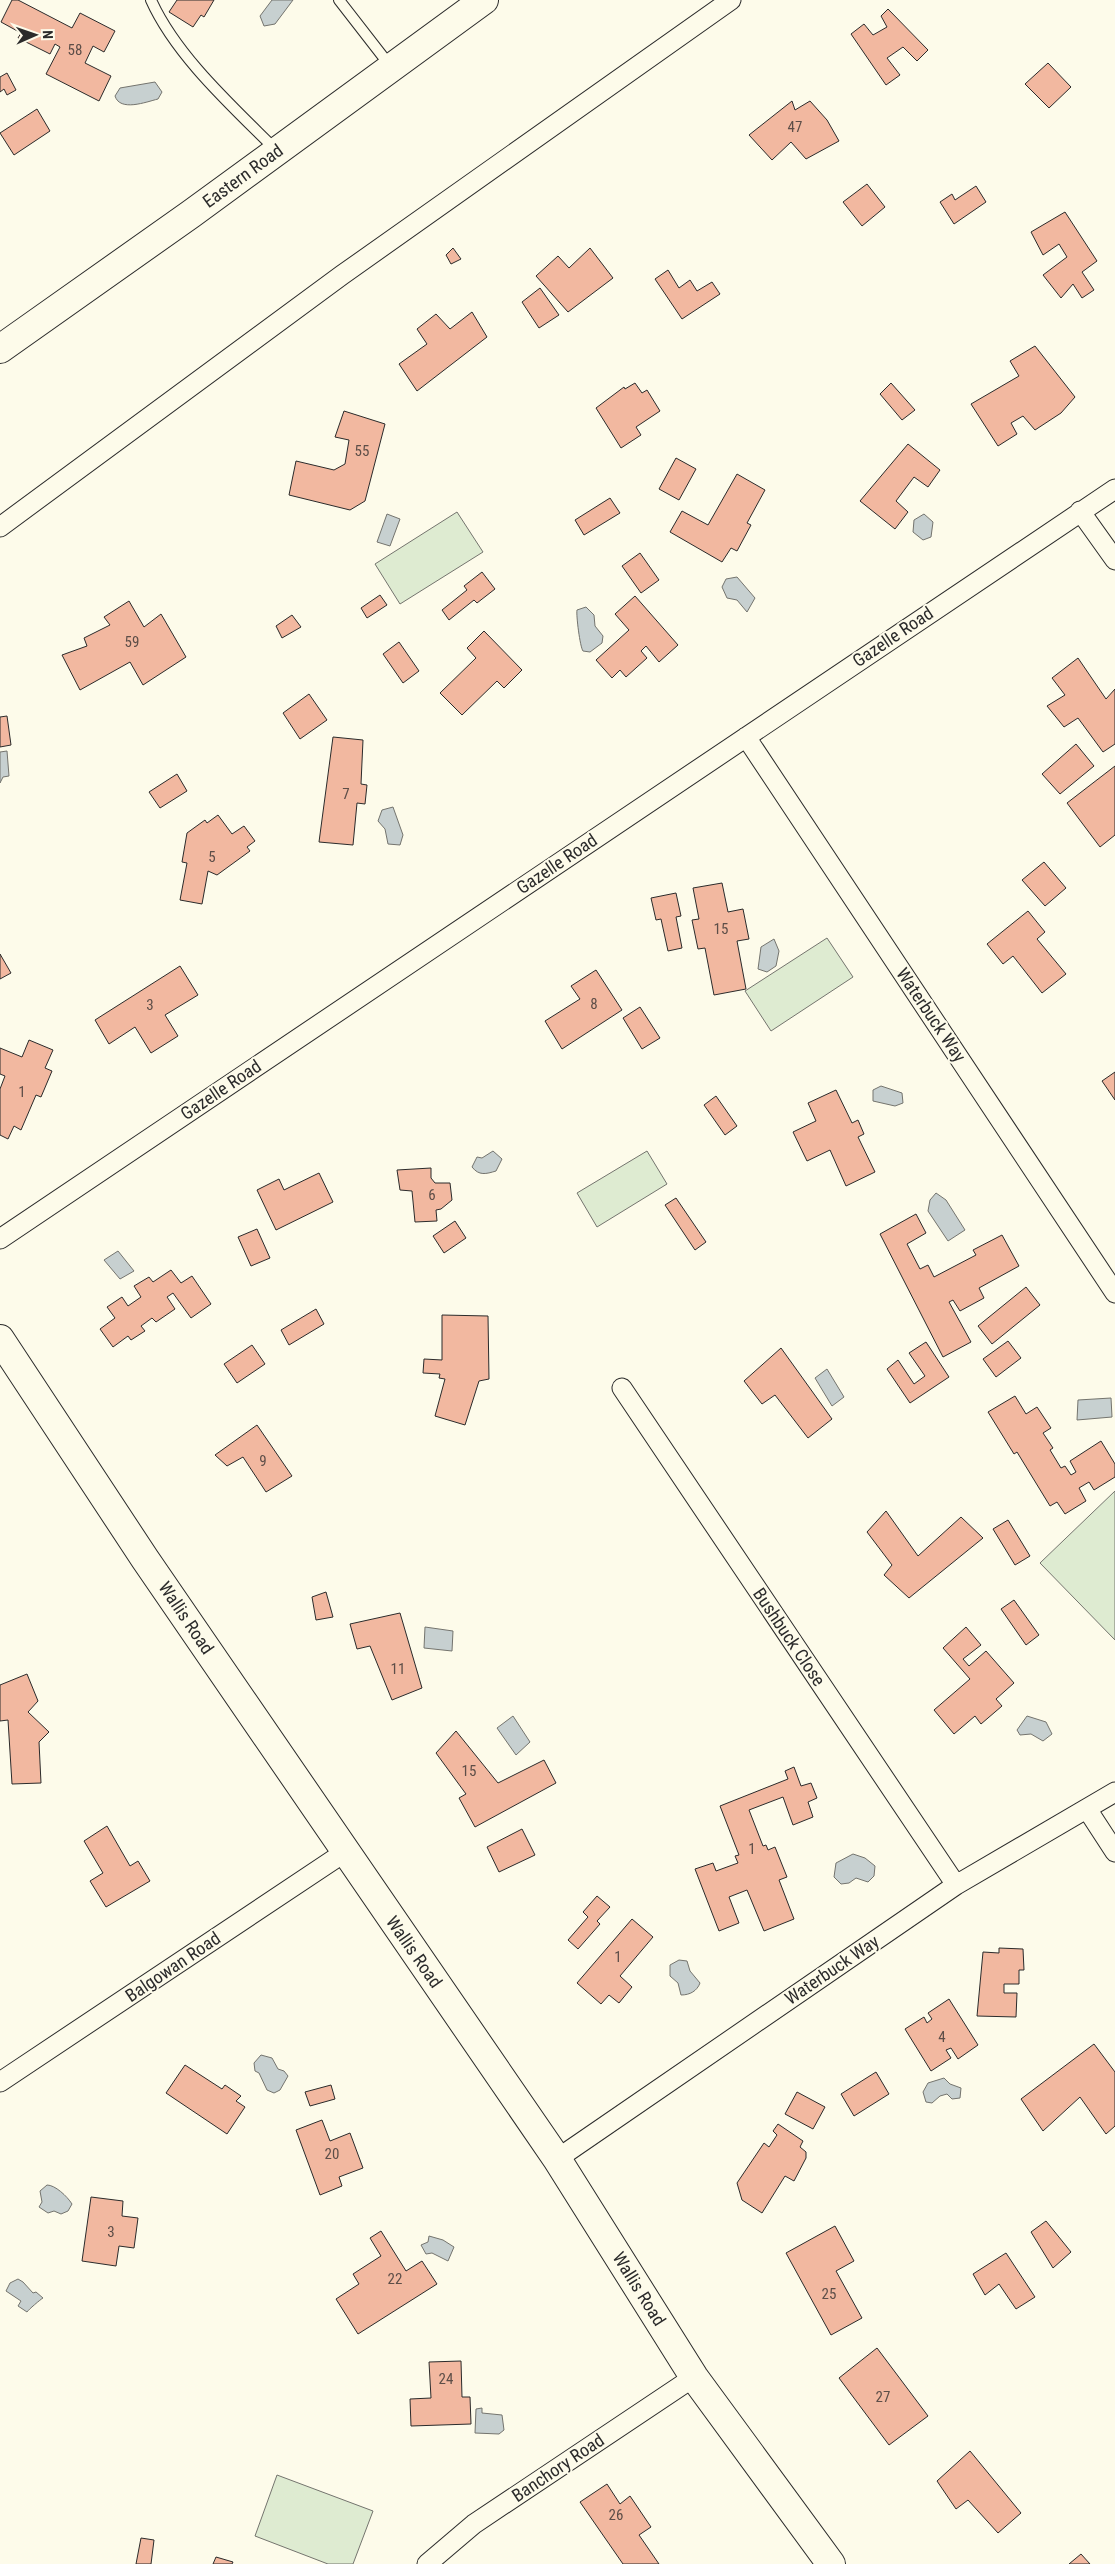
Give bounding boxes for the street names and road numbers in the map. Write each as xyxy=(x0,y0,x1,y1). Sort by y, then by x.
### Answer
street label: Eastern Road xyxy=(198,139,287,212)
street label: Gazelle Road xyxy=(849,602,937,671)
street label: Gazelle Road xyxy=(513,829,601,898)
street label: Waterbuck Way xyxy=(892,964,971,1066)
street label: Gazelle Road xyxy=(177,1055,265,1124)
street label: Wallis Road xyxy=(155,1577,218,1658)
street label: Bushbuck Close xyxy=(749,1584,830,1690)
street label: Wallis Road xyxy=(382,1912,447,1992)
street label: Balgowan Road xyxy=(121,1927,224,2006)
street label: Waterbuck Way xyxy=(781,1930,883,2009)
street label: Wallis Road xyxy=(609,2248,670,2329)
street label: Banchory Road xyxy=(508,2429,608,2506)

